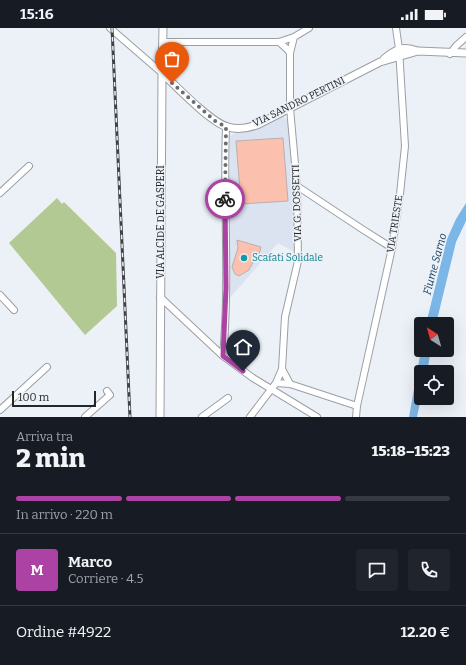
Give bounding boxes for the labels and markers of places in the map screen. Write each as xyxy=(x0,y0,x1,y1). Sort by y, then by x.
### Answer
pin xyxy=(155,42,189,83)
place label: Scafati Solidale xyxy=(252,252,323,264)
marker: Scafati Solidale xyxy=(239,253,249,263)
pin xyxy=(226,330,260,371)

